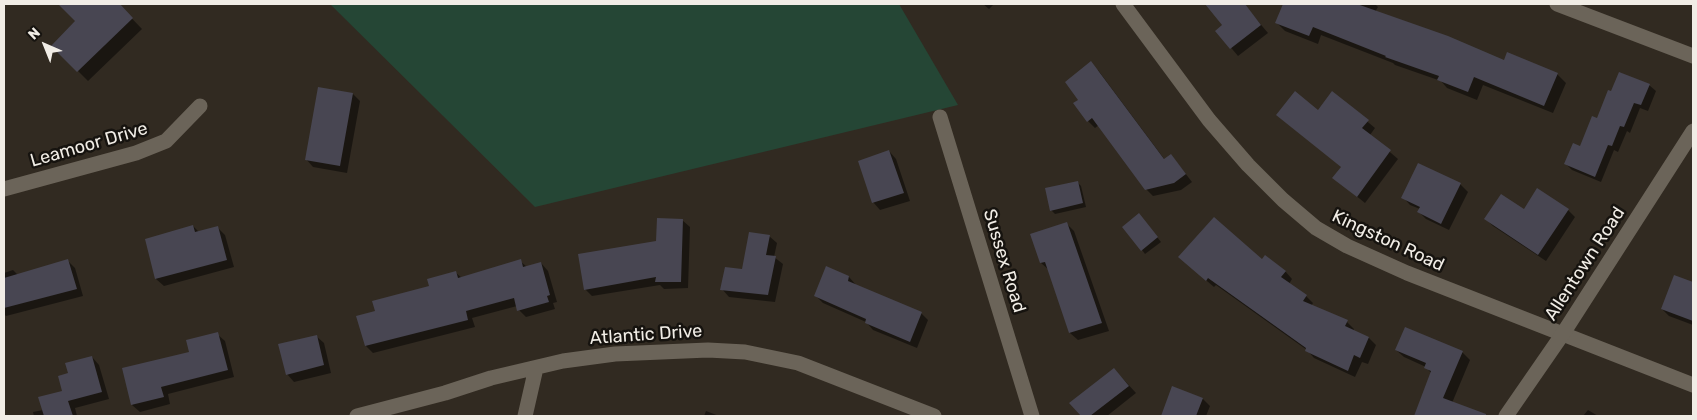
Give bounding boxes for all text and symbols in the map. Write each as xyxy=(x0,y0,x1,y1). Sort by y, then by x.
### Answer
north arrow xyxy=(20,20,70,70)
text: N xyxy=(25,24,44,43)
street label: Leamoor Drive xyxy=(28,118,150,172)
street label: Allentown Road xyxy=(1540,203,1630,325)
street label: Kingston Road xyxy=(1328,206,1448,276)
street label: Sussex Road xyxy=(978,207,1030,315)
street label: Atlantic Drive xyxy=(589,320,703,350)

